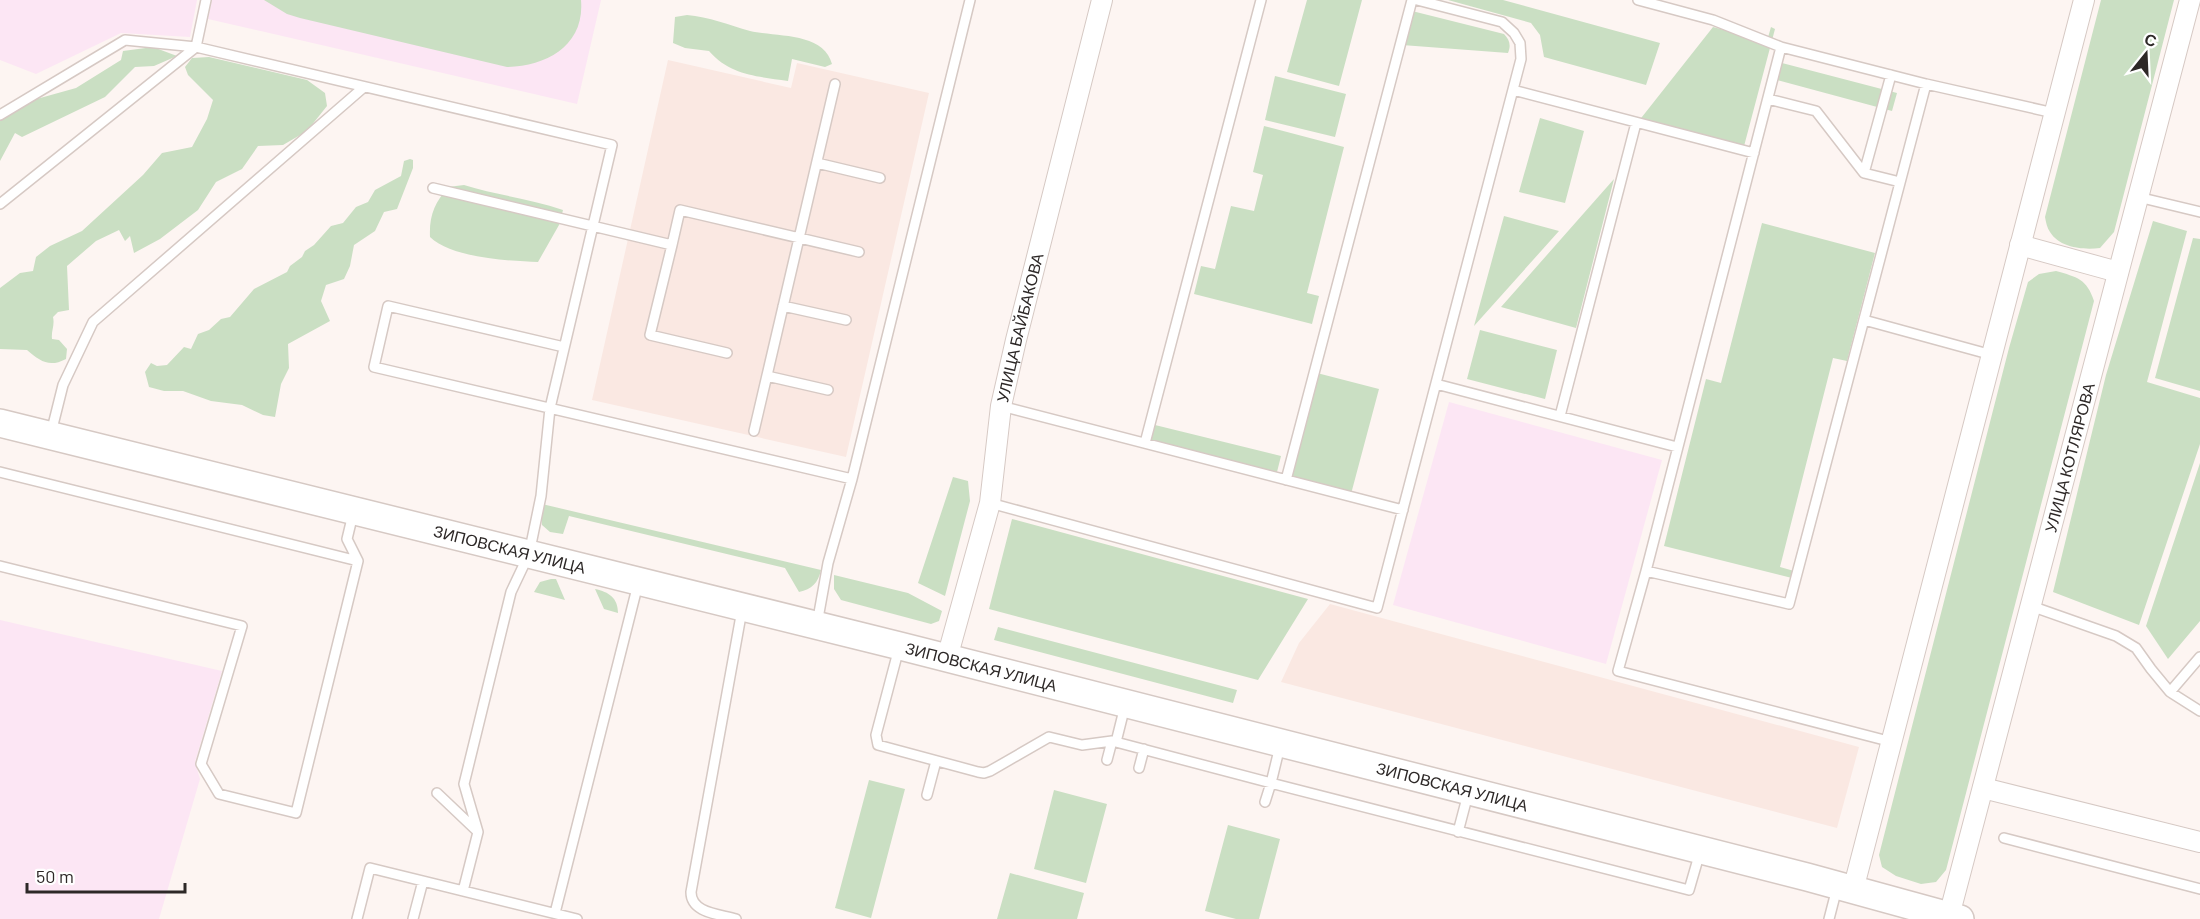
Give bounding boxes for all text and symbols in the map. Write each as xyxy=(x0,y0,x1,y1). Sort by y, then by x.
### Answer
north arrow xyxy=(2116,24,2176,84)
text: С xyxy=(2142,28,2160,50)
street label: УЛИЦА БАЙБАКОВА xyxy=(992,251,1047,404)
street label: УЛИЦА КОТЛЯРОВА xyxy=(2040,380,2098,534)
street label: ЗИПОВСКАЯ УЛИЦА xyxy=(432,521,588,577)
street label: ЗИПОВСКАЯ УЛИЦА xyxy=(904,638,1059,695)
street label: ЗИПОВСКАЯ УЛИЦА xyxy=(1374,758,1530,815)
scale bar xyxy=(27,856,184,894)
text: 50 m xyxy=(36,865,74,887)

